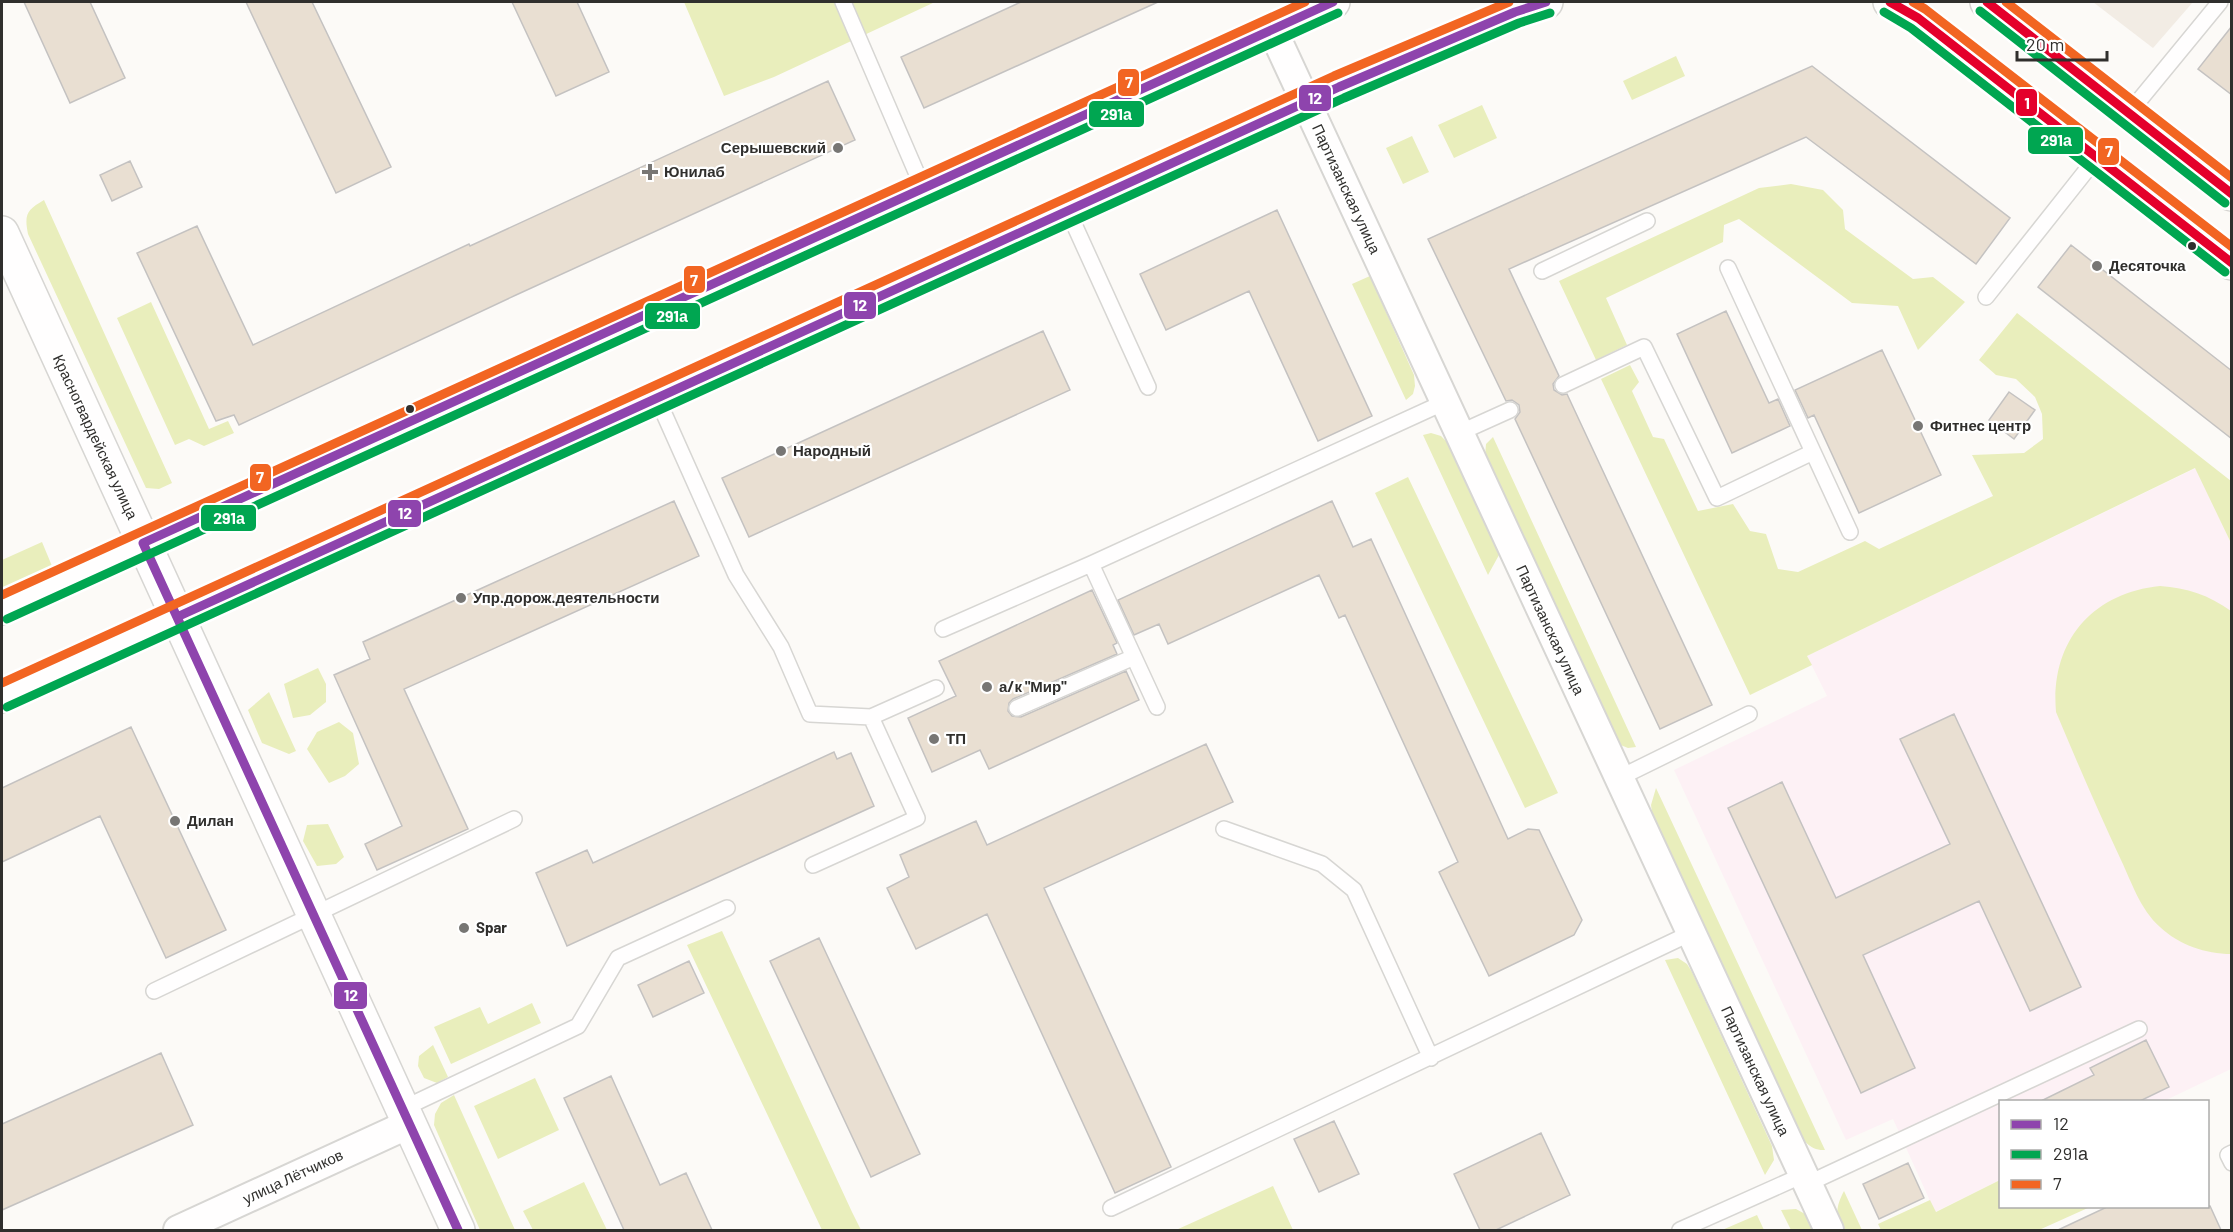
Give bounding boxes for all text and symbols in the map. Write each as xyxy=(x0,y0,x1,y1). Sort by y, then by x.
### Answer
scale bar xyxy=(2017,24,2107,62)
text: 20 m xyxy=(2026,33,2064,55)
line badge: 7 xyxy=(1117,68,1140,97)
text: 7 xyxy=(1125,72,1133,91)
line badge: 12 xyxy=(1298,84,1332,112)
text: 12 xyxy=(1308,88,1322,107)
line badge: 1 xyxy=(2015,88,2038,117)
text: 1 xyxy=(2024,93,2030,112)
line badge: 291а xyxy=(1088,100,1145,128)
text: 291а xyxy=(1100,104,1132,123)
street label: Партизанская улица xyxy=(1309,121,1385,257)
line badge: 291а xyxy=(2027,126,2084,155)
text: 291а xyxy=(2040,130,2072,149)
line badge: 7 xyxy=(2097,137,2120,166)
place label: Серышевский xyxy=(721,138,826,156)
marker: Серышевский xyxy=(831,141,845,155)
text: 7 xyxy=(2105,141,2113,160)
place label: Юнилаб xyxy=(664,162,725,180)
marker: Юнилаб xyxy=(641,163,659,181)
unlabelled marker xyxy=(2186,240,2198,252)
place label: Десяточка xyxy=(2109,256,2186,274)
marker: Десяточка xyxy=(2090,259,2104,273)
line badge: 7 xyxy=(683,265,706,294)
text: 7 xyxy=(690,270,698,289)
line badge: 12 xyxy=(843,291,877,320)
text: 12 xyxy=(853,295,867,314)
line badge: 291а xyxy=(644,302,701,330)
text: 291а xyxy=(656,306,688,325)
street label: Красногвардейская улица xyxy=(50,351,142,522)
unlabelled marker xyxy=(404,403,416,415)
place label: Фитнес центр xyxy=(1930,416,2031,434)
marker: Фитнес центр xyxy=(1911,419,1925,433)
place label: Народный xyxy=(793,441,871,459)
marker: Народный xyxy=(774,444,788,458)
line badge: 7 xyxy=(249,463,272,492)
text: 7 xyxy=(256,467,264,486)
line badge: 12 xyxy=(387,499,422,528)
text: 12 xyxy=(398,503,412,522)
line badge: 291а xyxy=(200,504,257,532)
text: 291а xyxy=(213,508,245,527)
street label: Партизанская улица xyxy=(1513,562,1589,698)
place label: Упр.дорож.деятельности xyxy=(473,588,660,606)
marker: Упр.дорож.деятельности xyxy=(454,591,468,605)
place label: а/к "Мир" xyxy=(999,677,1067,695)
marker: а/к "Мир" xyxy=(980,680,994,694)
place label: ТП xyxy=(946,729,966,747)
marker: ТП xyxy=(927,732,941,746)
place label: Дилан xyxy=(187,811,234,829)
marker: Дилан xyxy=(168,814,182,828)
place label: Spar xyxy=(476,918,507,936)
marker: Spar xyxy=(457,921,471,935)
line badge: 12 xyxy=(333,981,368,1010)
text: 12 xyxy=(344,985,358,1004)
street label: Партизанская улица xyxy=(1718,1003,1794,1139)
legend xyxy=(1999,1100,2209,1208)
text: 12 xyxy=(2053,1112,2069,1134)
text: 291а xyxy=(2053,1142,2089,1164)
street label: улица Лётчиков xyxy=(240,1145,346,1207)
text: 7 xyxy=(2053,1172,2062,1194)

